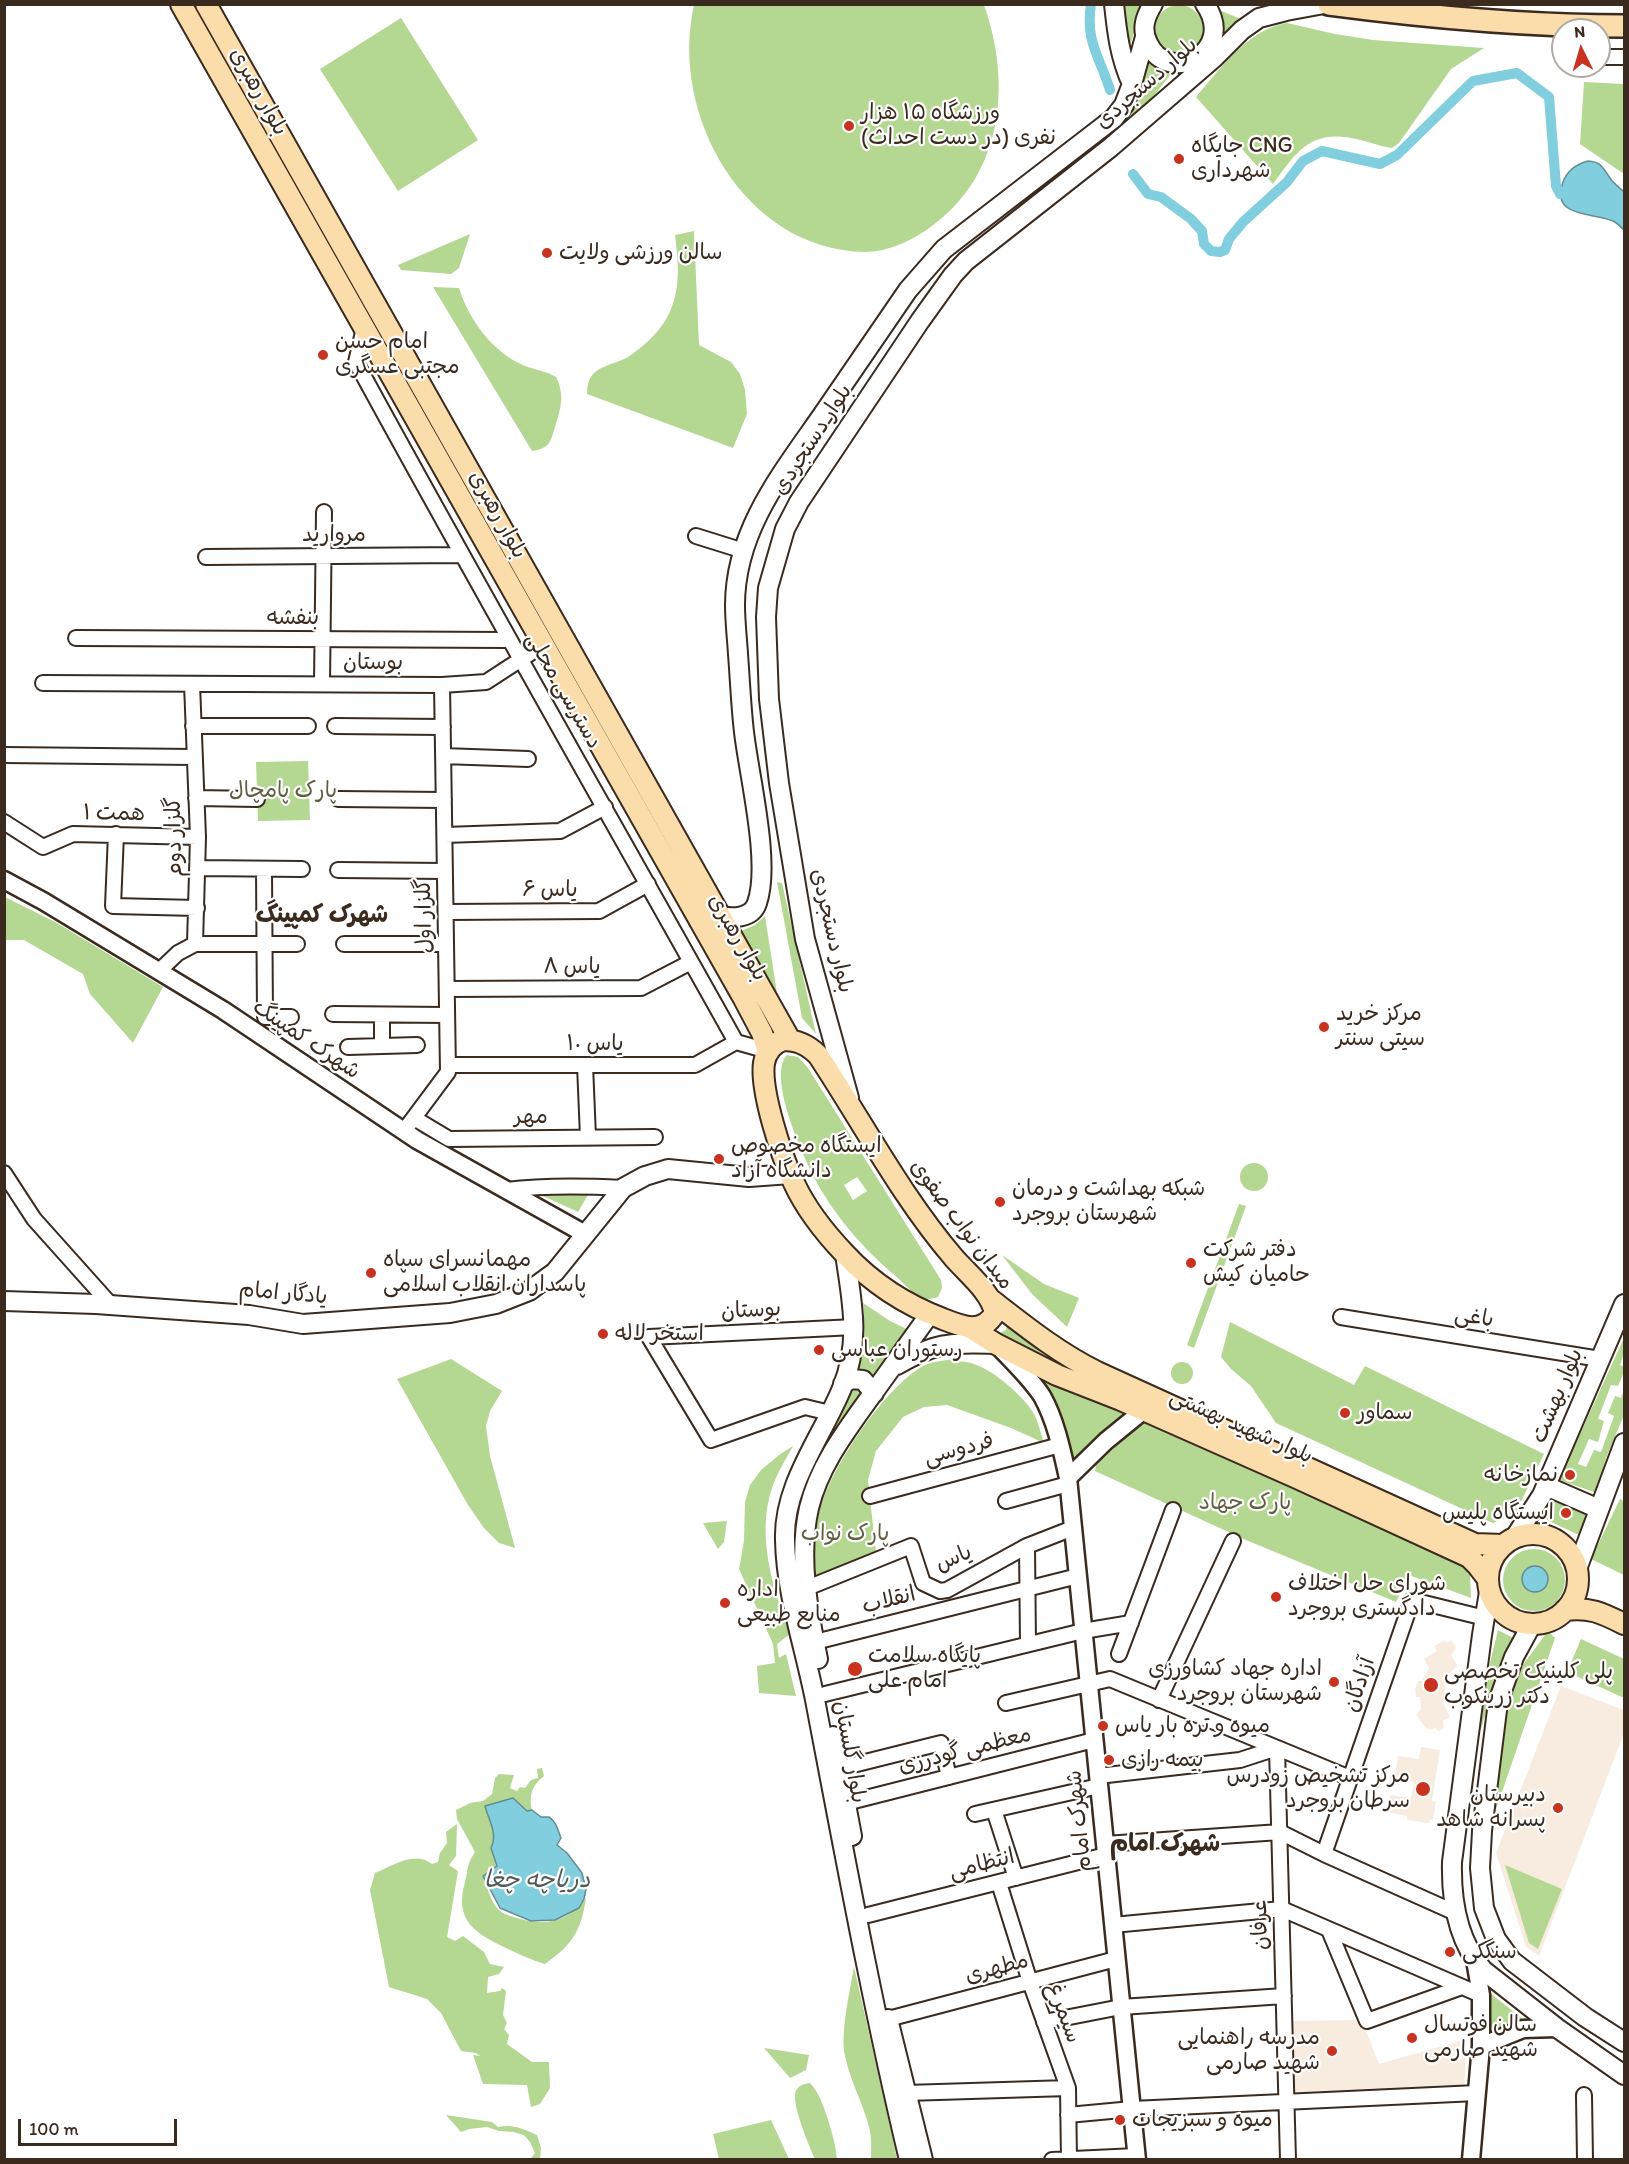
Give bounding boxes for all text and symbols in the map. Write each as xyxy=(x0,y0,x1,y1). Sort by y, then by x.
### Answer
north arrow xyxy=(1551,18,1611,78)
text: N xyxy=(1573,22,1586,41)
street label: بلوار دستجردی xyxy=(1090,32,1204,136)
street label: بلوار رهبری xyxy=(223,44,293,140)
place label: ورزشگاه ۱۵ هزار نفری (در دست احداث) xyxy=(861,100,1056,152)
marker: ورزشگاه ۱۵ هزار نفری (در دست احداث) xyxy=(842,119,856,133)
place label: جایگاه CNG شهرداری xyxy=(1191,133,1293,184)
marker: جایگاه CNG شهرداری xyxy=(1172,152,1186,166)
place label: سالن ورزشی ولایت xyxy=(559,240,723,266)
marker: سالن ورزشی ولایت xyxy=(540,246,554,260)
place label: امام حسن مجتبی عسگری xyxy=(335,329,459,380)
marker: امام حسن مجتبی عسگری xyxy=(316,348,330,362)
street label: بلوار دستجردی xyxy=(767,380,859,500)
street label: بلوار رهبری xyxy=(462,467,532,563)
street label: مروارید xyxy=(302,522,366,548)
street label: بنفشه xyxy=(267,605,319,631)
street label: دسترسی محلی xyxy=(519,628,607,754)
street label: بوستان xyxy=(343,650,403,676)
park label: پارک پامچال xyxy=(229,778,337,804)
street label: گلزار دوم xyxy=(161,797,189,877)
street label: همت ۱ xyxy=(83,800,145,828)
street label: بلوار دستجردی xyxy=(804,866,858,996)
street label: یاس ۶ xyxy=(522,877,578,903)
street label: گلزار اول xyxy=(411,878,439,954)
street label: بلوار رهبری xyxy=(702,890,772,986)
district label: شهرک کمپینگ xyxy=(256,902,388,930)
street label: یاس ۸ xyxy=(543,954,601,980)
street label: شهرک کمپینگ xyxy=(247,994,365,1086)
place label: مرکز خرید سیتی سنتر xyxy=(1336,1001,1425,1052)
marker: مرکز خرید سیتی سنتر xyxy=(1317,1020,1331,1034)
street label: یاس ۱۰ xyxy=(566,1031,624,1057)
street label: مهر xyxy=(514,1104,548,1130)
place label: ایستگاه مخصوص دانشگاه آزاد xyxy=(731,1133,882,1184)
marker: ایستگاه مخصوص دانشگاه آزاد xyxy=(712,1152,726,1166)
street label: میدان نواب صفوی xyxy=(903,1155,1019,1295)
place label: شبکه بهداشت و درمان شهرستان بروجرد xyxy=(1012,1176,1205,1228)
marker: شبکه بهداشت و درمان شهرستان بروجرد xyxy=(993,1195,1007,1209)
place label: دفتر شرکت حامیان کیش xyxy=(1203,1237,1310,1288)
place label: مهمانسرای سپاه پاسداران انقلاب اسلامی xyxy=(383,1247,587,1298)
marker: دفتر شرکت حامیان کیش xyxy=(1184,1256,1198,1270)
marker: مهمانسرای سپاه پاسداران انقلاب اسلامی xyxy=(364,1266,378,1280)
street label: یادگار امام xyxy=(237,1277,329,1311)
street label: بوستان xyxy=(720,1296,782,1326)
street label: باغی xyxy=(1452,1302,1496,1334)
place label: استخر لاله xyxy=(615,1321,704,1347)
marker: استخر لاله xyxy=(596,1327,610,1341)
place label: رستوران عباسی xyxy=(831,1337,963,1363)
marker: رستوران عباسی xyxy=(812,1343,826,1357)
street label: بلوار بهشت xyxy=(1526,1345,1590,1447)
street label: بلوار شهید بهشتی xyxy=(1165,1384,1317,1470)
place label: سماور xyxy=(1357,1400,1413,1426)
marker: سماور xyxy=(1338,1406,1352,1420)
street label: فردوسی xyxy=(921,1428,997,1472)
place label: نمازخانه xyxy=(1484,1462,1558,1488)
marker: نمازخانه xyxy=(1563,1468,1577,1482)
park label: پارک جهاد xyxy=(1199,1490,1291,1516)
place label: ایستگاه پلیس xyxy=(1442,1500,1554,1526)
marker: ایستگاه پلیس xyxy=(1559,1506,1573,1520)
park label: پارک نواب xyxy=(801,1521,889,1547)
street label: یاس xyxy=(932,1540,976,1578)
place label: شورای حل اختلاف دادگستری بروجرد xyxy=(1288,1571,1446,1622)
place label: اداره منابع طبیعی xyxy=(737,1577,840,1628)
street label: انقلاب xyxy=(859,1582,919,1620)
marker: شورای حل اختلاف دادگستری بروجرد xyxy=(1269,1590,1283,1604)
marker: اداره منابع طبیعی xyxy=(718,1596,732,1610)
place label: پایگاه سلامت امام علی xyxy=(868,1643,981,1694)
street label: آزادگان xyxy=(1338,1654,1382,1716)
place label: اداره جهاد کشاورزی شهرستان بروجرد xyxy=(1148,1656,1322,1708)
place label: پلی کلینیک تخصصی دکتر زرینکوب xyxy=(1444,1659,1613,1711)
marker: پایگاه سلامت امام علی xyxy=(846,1660,864,1678)
marker: اداره جهاد کشاورزی شهرستان بروجرد xyxy=(1327,1675,1341,1689)
marker: پلی کلینیک تخصصی دکتر زرینکوب xyxy=(1422,1676,1440,1694)
street label: بلوار گلستان xyxy=(827,1699,871,1805)
place label: میوه و تره بار یاس xyxy=(1115,1713,1270,1739)
marker: میوه و تره بار یاس xyxy=(1096,1719,1110,1733)
street label: معظمی گودرزی xyxy=(896,1722,1034,1780)
place label: بیمه رازی xyxy=(1121,1747,1204,1773)
marker: بیمه رازی xyxy=(1102,1753,1116,1767)
place label: مرکز تشخیص زودرس سرطان بروجرد xyxy=(1226,1763,1410,1814)
street label: شهرک امام xyxy=(1062,1769,1098,1873)
marker: مرکز تشخیص زودرس سرطان بروجرد xyxy=(1414,1780,1432,1798)
place label: دبیرستان پسرانه شاهد xyxy=(1436,1782,1546,1834)
marker: دبیرستان پسرانه شاهد xyxy=(1551,1801,1565,1815)
district label: شهرک امام xyxy=(1110,1831,1220,1859)
street label: انتظامی xyxy=(946,1844,1018,1886)
water label: دریاچه چغا xyxy=(484,1867,590,1895)
street label: عرفان xyxy=(1247,1900,1275,1950)
place label: سنگکی xyxy=(1462,1939,1517,1965)
marker: سنگکی xyxy=(1443,1945,1457,1959)
street label: مطهری xyxy=(962,1948,1032,1990)
street label: سیمرغ xyxy=(1040,1979,1086,2047)
place label: سالن فوتسال شهید صارمی xyxy=(1424,2012,1538,2064)
place label: مدرسه راهنمایی شهید صارمی xyxy=(1177,2025,1320,2076)
marker: سالن فوتسال شهید صارمی xyxy=(1405,2031,1419,2045)
marker: مدرسه راهنمایی شهید صارمی xyxy=(1325,2044,1339,2058)
scale bar xyxy=(21,2107,180,2145)
place label: میوه و سبزیجات xyxy=(1132,2107,1273,2133)
marker: میوه و سبزیجات xyxy=(1113,2113,1127,2127)
text: 100 m xyxy=(29,2118,79,2140)

